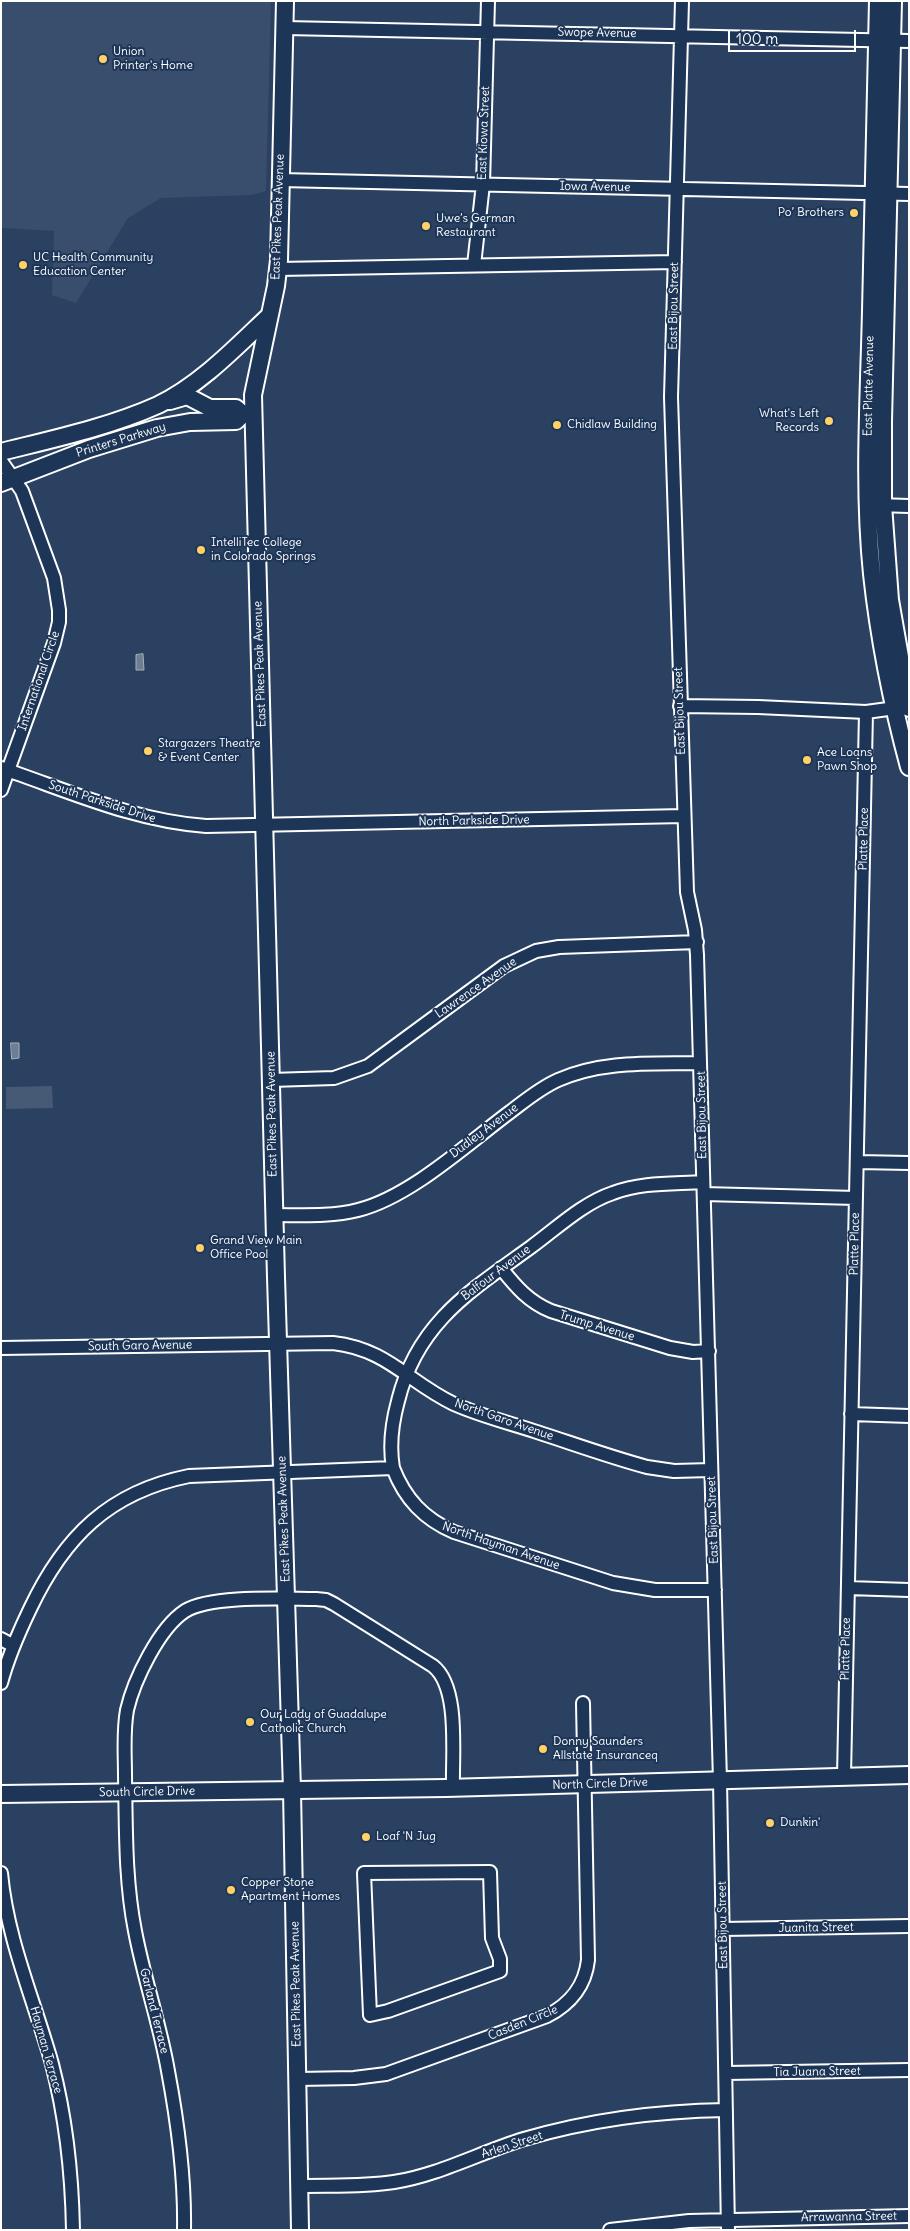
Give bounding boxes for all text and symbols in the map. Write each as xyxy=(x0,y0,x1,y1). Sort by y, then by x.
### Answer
scale bar xyxy=(730,20,858,52)
street label: Swope Avenue xyxy=(557,25,637,41)
text: 100 m xyxy=(736,29,778,48)
place label: Union Printer's Home xyxy=(113,45,193,73)
marker: Union Printer's Home xyxy=(97,53,109,65)
street label: East Kiowa Street xyxy=(475,86,493,180)
street label: East Pikes Peak Avenue xyxy=(269,154,287,280)
street label: Iowa Avenue xyxy=(559,179,631,195)
place label: Po’ Brothers xyxy=(778,206,844,220)
marker: Po’ Brothers xyxy=(848,207,860,219)
place label: Uwe’s German Restaurant xyxy=(436,212,515,240)
marker: Uwe’s German Restaurant xyxy=(420,220,432,232)
place label: UC Health Community Education Center xyxy=(33,251,153,279)
marker: UC Health Community Education Center xyxy=(17,259,29,271)
street label: East Bijou Street xyxy=(666,262,682,350)
street label: East Platte Avenue xyxy=(861,336,877,436)
place label: What's Left Records xyxy=(759,407,819,435)
marker: What's Left Records xyxy=(823,415,835,427)
place label: Chidlaw Building xyxy=(567,418,657,432)
marker: Chidlaw Building xyxy=(551,419,563,431)
street label: Printers Parkway xyxy=(74,420,168,460)
place label: IntelliTec College in Colorado Springs xyxy=(211,536,316,564)
marker: IntelliTec College in Colorado Springs xyxy=(195,544,207,556)
street label: East Pikes Peak Avenue xyxy=(251,601,269,727)
street label: International Circle xyxy=(15,629,63,733)
street label: East Bijou Street xyxy=(671,667,689,755)
place label: Stargazers Theatre & Event Center xyxy=(158,737,260,765)
marker: Stargazers Theatre & Event Center xyxy=(142,745,154,757)
place label: Ace Loans Pawn Shop xyxy=(817,746,877,774)
marker: Ace Loans Pawn Shop xyxy=(801,754,813,766)
street label: South Parkside Drive xyxy=(47,778,157,826)
street label: Platte Place xyxy=(856,807,872,871)
street label: North Parkside Drive xyxy=(418,813,530,829)
street label: Lawrence Avenue xyxy=(433,955,519,1021)
street label: East Pikes Peak Avenue xyxy=(264,1051,280,1177)
street label: East Bijou Street xyxy=(694,1071,710,1159)
street label: Dudley Avenue xyxy=(447,1101,521,1161)
street label: Platte Place xyxy=(847,1212,863,1276)
place label: Grand View Main Office Pool xyxy=(210,1234,302,1262)
marker: Grand View Main Office Pool xyxy=(194,1242,206,1254)
street label: Balfour Avenue xyxy=(459,1242,533,1304)
street label: Trump Avenue xyxy=(558,1308,636,1344)
street label: South Garo Avenue xyxy=(88,1338,192,1354)
street label: North Garo Avenue xyxy=(453,1396,555,1444)
street label: East Pikes Peak Avenue xyxy=(275,1456,293,1582)
street label: East Bijou Street xyxy=(704,1476,722,1564)
street label: North Hayman Avenue xyxy=(440,1519,562,1573)
street label: Platte Place xyxy=(838,1617,854,1681)
place label: Our Lady of Guadalupe Catholic Church xyxy=(260,1708,387,1736)
marker: Our Lady of Guadalupe Catholic Church xyxy=(244,1716,256,1728)
place label: Donny Saunders Allstate Insuranceq xyxy=(553,1735,658,1763)
marker: Donny Saunders Allstate Insuranceq xyxy=(537,1743,549,1755)
street label: North Circle Drive xyxy=(552,1775,648,1793)
street label: South Circle Drive xyxy=(99,1784,195,1800)
place label: Dunkin' xyxy=(780,1816,820,1830)
marker: Dunkin' xyxy=(764,1817,776,1829)
place label: Loaf 'N Jug xyxy=(376,1830,436,1844)
marker: Loaf 'N Jug xyxy=(360,1831,372,1843)
place label: Copper Stone Apartment Homes xyxy=(241,1876,340,1904)
street label: East Bijou Street xyxy=(715,1881,731,1969)
marker: Copper Stone Apartment Homes xyxy=(225,1884,237,1896)
street label: Juanita Street xyxy=(778,1920,854,1936)
street label: East Pikes Peak Avenue xyxy=(288,1921,304,2047)
street label: Garland Terrace xyxy=(136,1967,172,2055)
street label: Casden Circle xyxy=(486,2002,560,2044)
street label: Hayman Terrace xyxy=(27,2005,65,2095)
street label: Tia Juana Street xyxy=(773,2064,861,2080)
street label: Arlen Street xyxy=(480,2128,544,2162)
street label: Arrawanna Street xyxy=(801,2209,897,2225)

